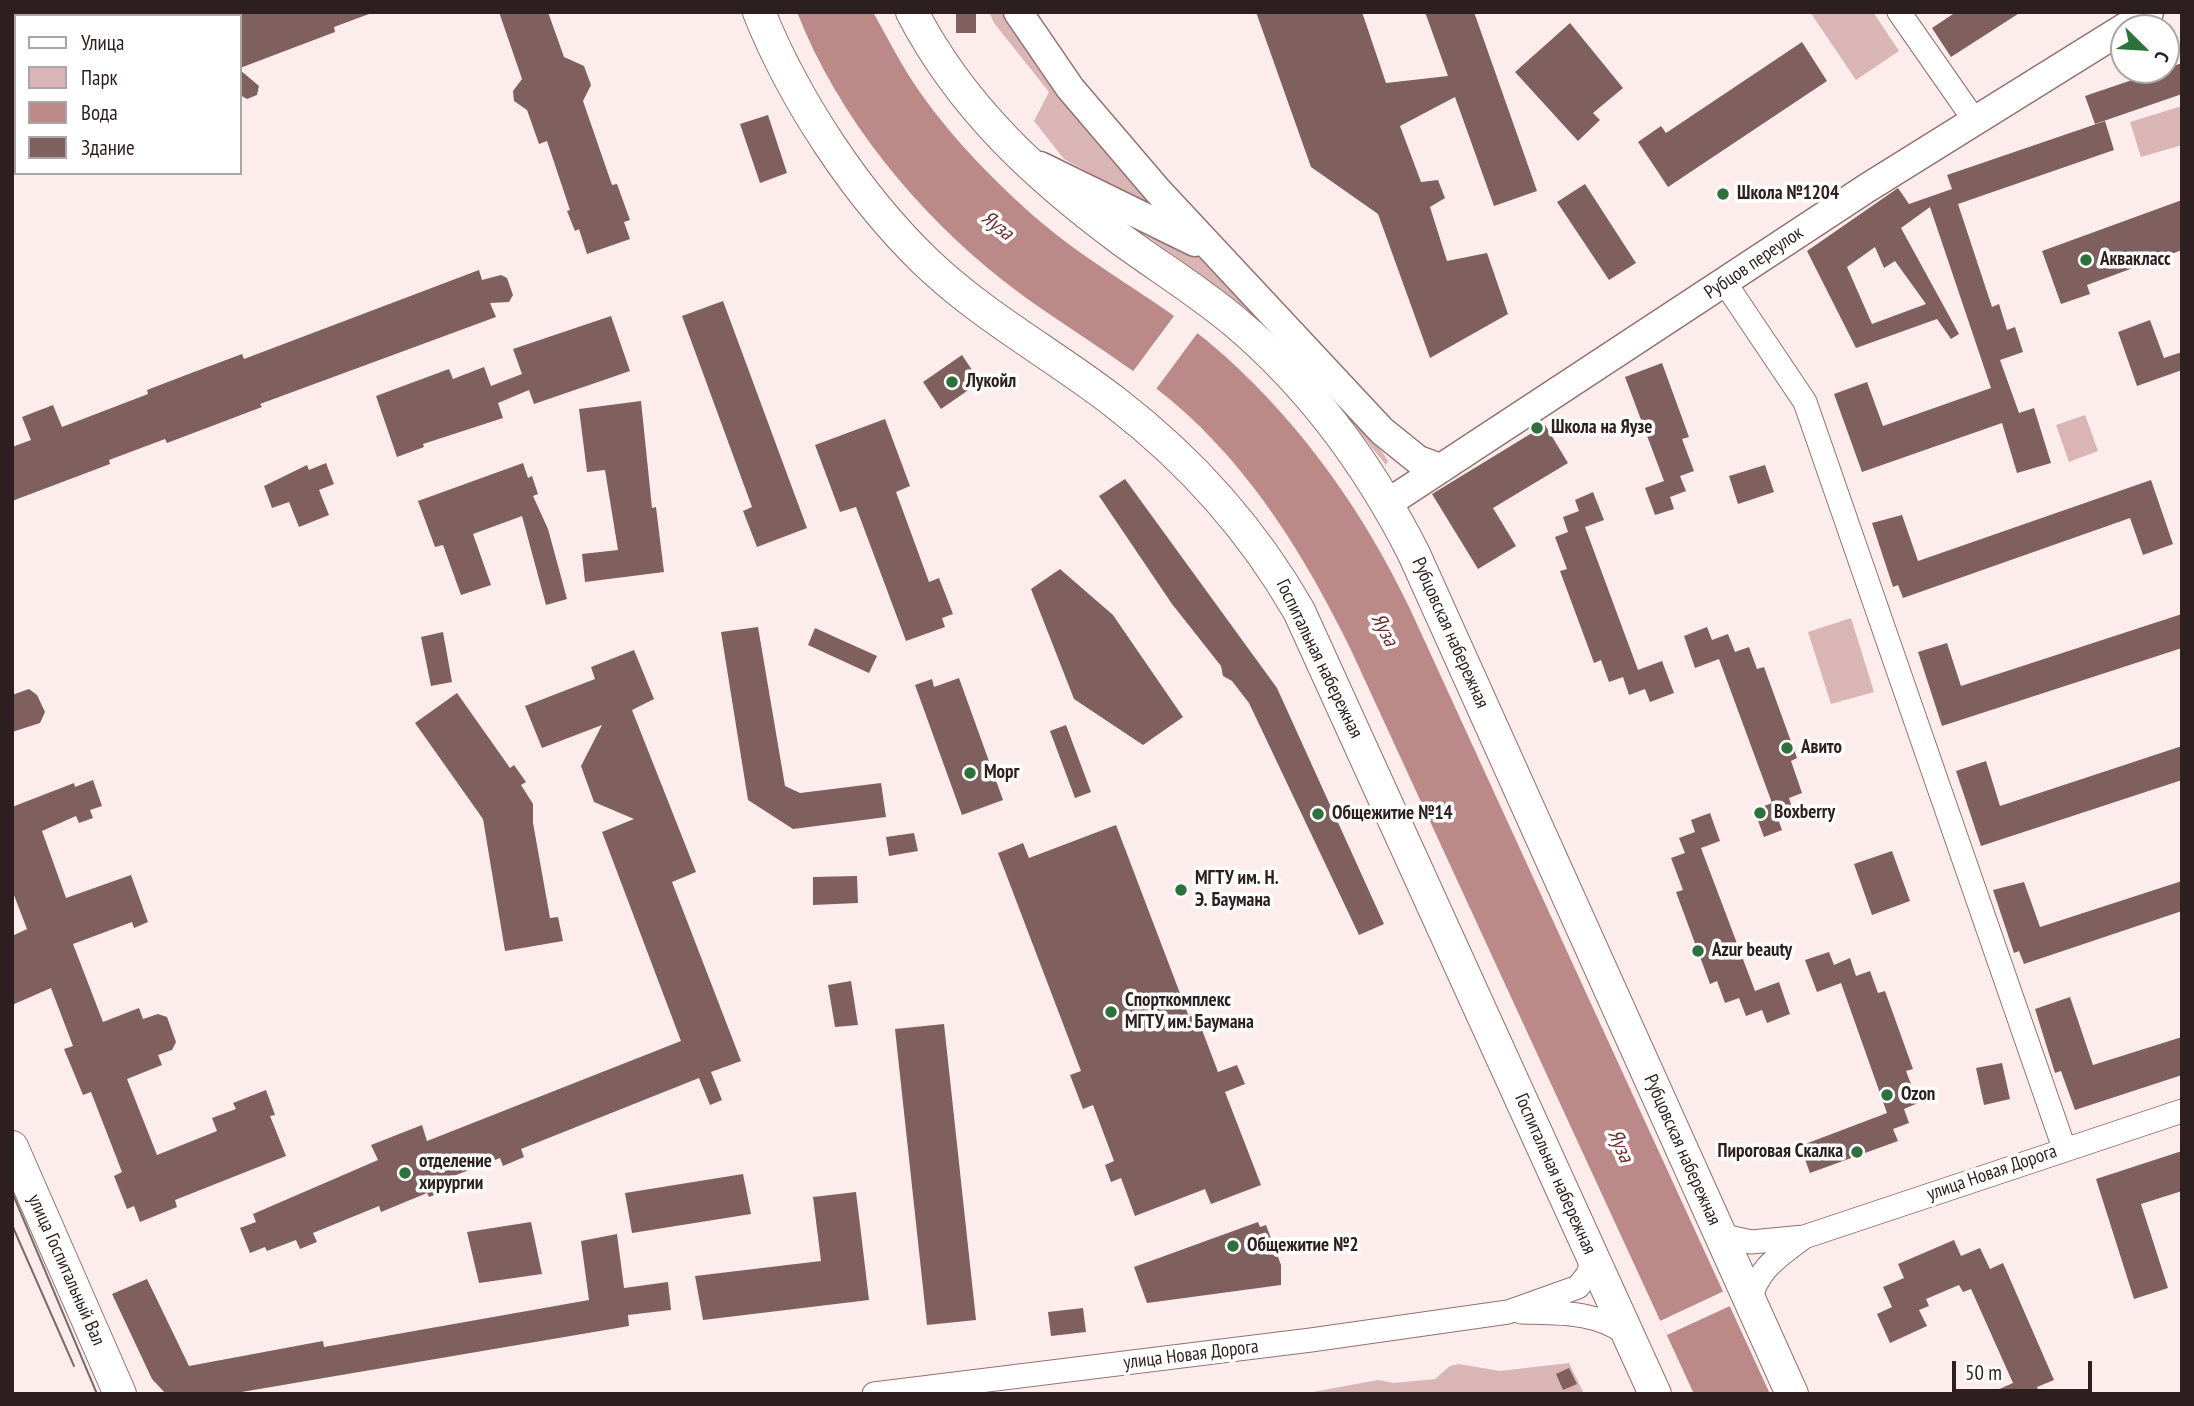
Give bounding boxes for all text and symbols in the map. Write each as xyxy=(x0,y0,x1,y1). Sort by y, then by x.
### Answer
legend xyxy=(14,14,242,175)
north arrow xyxy=(2110,14,2180,84)
text: Улица xyxy=(81,29,124,56)
text: С xyxy=(2150,48,2175,66)
text: Парк xyxy=(81,64,118,91)
text: Вода xyxy=(81,99,118,126)
text: Здание xyxy=(81,134,135,161)
place label: Школа №1204 xyxy=(1737,183,1839,205)
marker: Школа №1204 xyxy=(1715,186,1731,202)
water label: Яуза xyxy=(976,206,1018,246)
street label: Рубцов переулок xyxy=(1700,222,1808,304)
place label: Аквакласс xyxy=(2100,249,2171,271)
marker: Аквакласс xyxy=(2078,252,2094,268)
place label: Лукойл xyxy=(966,371,1016,393)
marker: Лукойл xyxy=(944,374,960,390)
place label: Школа на Яузе xyxy=(1551,417,1652,439)
marker: Школа на Яузе xyxy=(1529,420,1545,436)
street label: Рубцовская набережная xyxy=(1407,554,1493,712)
street label: Госпитальная набережная xyxy=(1271,576,1367,742)
water label: Яуза xyxy=(1365,609,1403,651)
place label: Авито xyxy=(1801,737,1842,759)
marker: Авито xyxy=(1779,740,1795,756)
place label: Морг xyxy=(984,762,1019,784)
marker: Морг xyxy=(962,765,978,781)
place label: Boxberry xyxy=(1774,802,1835,824)
place label: Общежитие №14 xyxy=(1332,803,1453,825)
marker: Boxberry xyxy=(1752,805,1768,821)
marker: Общежитие №14 xyxy=(1310,806,1326,822)
place label: МГТУ им. Н. Э. Баумана xyxy=(1195,868,1279,912)
marker: МГТУ им. Н. Э. Баумана xyxy=(1173,882,1189,898)
place label: Azur beauty xyxy=(1712,940,1792,962)
marker: Azur beauty xyxy=(1690,943,1706,959)
place label: Спорткомплекс МГТУ им. Баумана xyxy=(1125,990,1254,1034)
marker: Спорткомплекс МГТУ им. Баумана xyxy=(1103,1004,1119,1020)
street label: Рубцовская набережная xyxy=(1639,1071,1725,1229)
place label: Ozon xyxy=(1901,1084,1935,1106)
marker: Ozon xyxy=(1879,1087,1895,1103)
street label: Госпитальная набережная xyxy=(1509,1090,1601,1258)
water label: Яуза xyxy=(1602,1126,1638,1166)
street label: улица Новая Дорога xyxy=(1924,1140,2060,1206)
place label: Пироговая Скалка xyxy=(1717,1141,1843,1163)
marker: Пироговая Скалка xyxy=(1849,1144,1865,1160)
place label: отделение хирургии xyxy=(419,1151,492,1195)
marker: отделение хирургии xyxy=(397,1165,413,1181)
street label: улица Госпитальный Вал xyxy=(22,1191,110,1349)
place label: Общежитие №2 xyxy=(1247,1235,1359,1257)
marker: Общежитие №2 xyxy=(1225,1238,1241,1254)
street label: улица Новая Дорога xyxy=(1122,1335,1260,1375)
scale bar xyxy=(1956,1346,2096,1390)
text: 50 m xyxy=(1965,1359,2002,1386)

